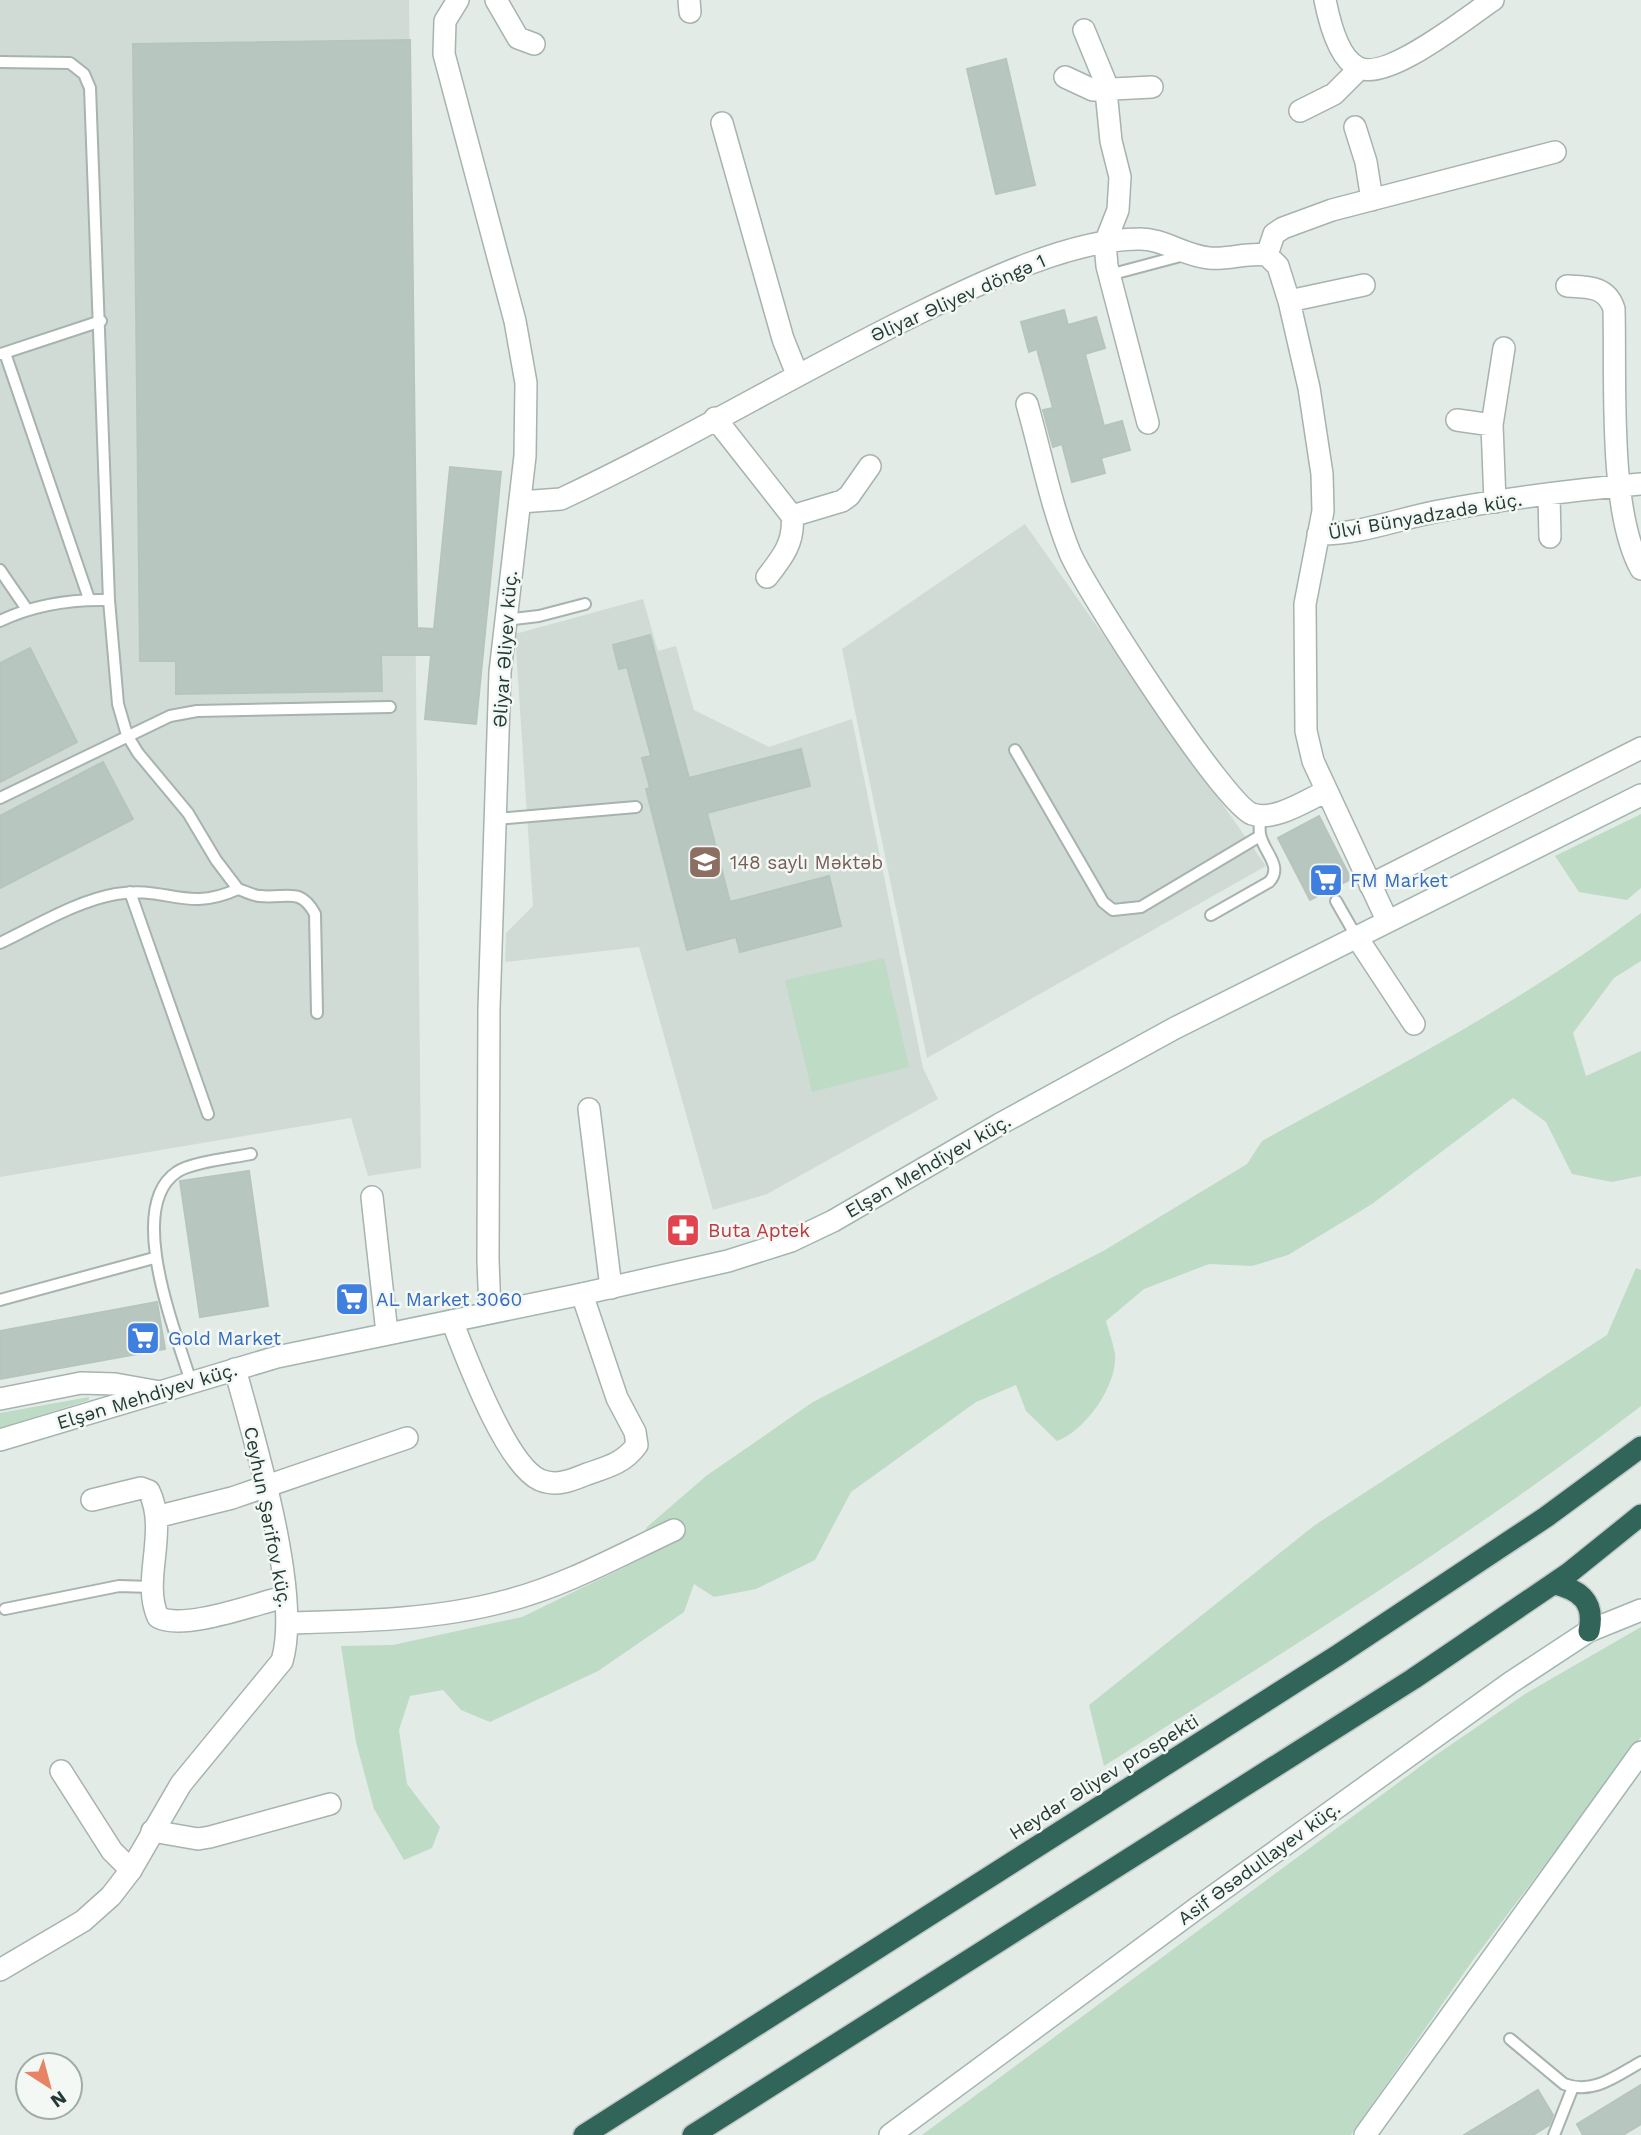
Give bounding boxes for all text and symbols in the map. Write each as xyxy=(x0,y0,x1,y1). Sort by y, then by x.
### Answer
street label: Əliyar Əliyev döngə 1 xyxy=(867,249,1049,347)
street label: Ülvi Bünyadzadə küç. xyxy=(1326,488,1524,544)
street label: Əliyar Əliyev küç. xyxy=(488,570,522,728)
school or university icon: 148 saylı Məktəb xyxy=(686,843,724,881)
place label: 148 saylı Məktəb xyxy=(730,851,883,874)
supermarket icon: FM Market xyxy=(1307,861,1345,899)
place label: FM Market xyxy=(1350,869,1448,892)
street label: Elşən Mehdiyev küç. xyxy=(841,1109,1015,1223)
pharmacy icon: Buta Aptek xyxy=(664,1211,702,1249)
place label: Buta Aptek xyxy=(708,1219,810,1242)
supermarket icon: AL Market 3060 xyxy=(333,1280,371,1318)
place label: AL Market 3060 xyxy=(376,1288,522,1311)
supermarket icon: Gold Market xyxy=(124,1319,162,1357)
place label: Gold Market xyxy=(168,1327,281,1350)
street label: Elşən Mehdiyev küç. xyxy=(54,1358,240,1434)
street label: Ceyhun Şərifov küç. xyxy=(239,1425,297,1609)
street label: Heydər Əliyev prospekti xyxy=(1005,1709,1203,1845)
street label: Asif Əsədullayev küç. xyxy=(1173,1796,1345,1930)
north arrow xyxy=(14,2051,84,2121)
text: N xyxy=(46,2086,71,2113)

